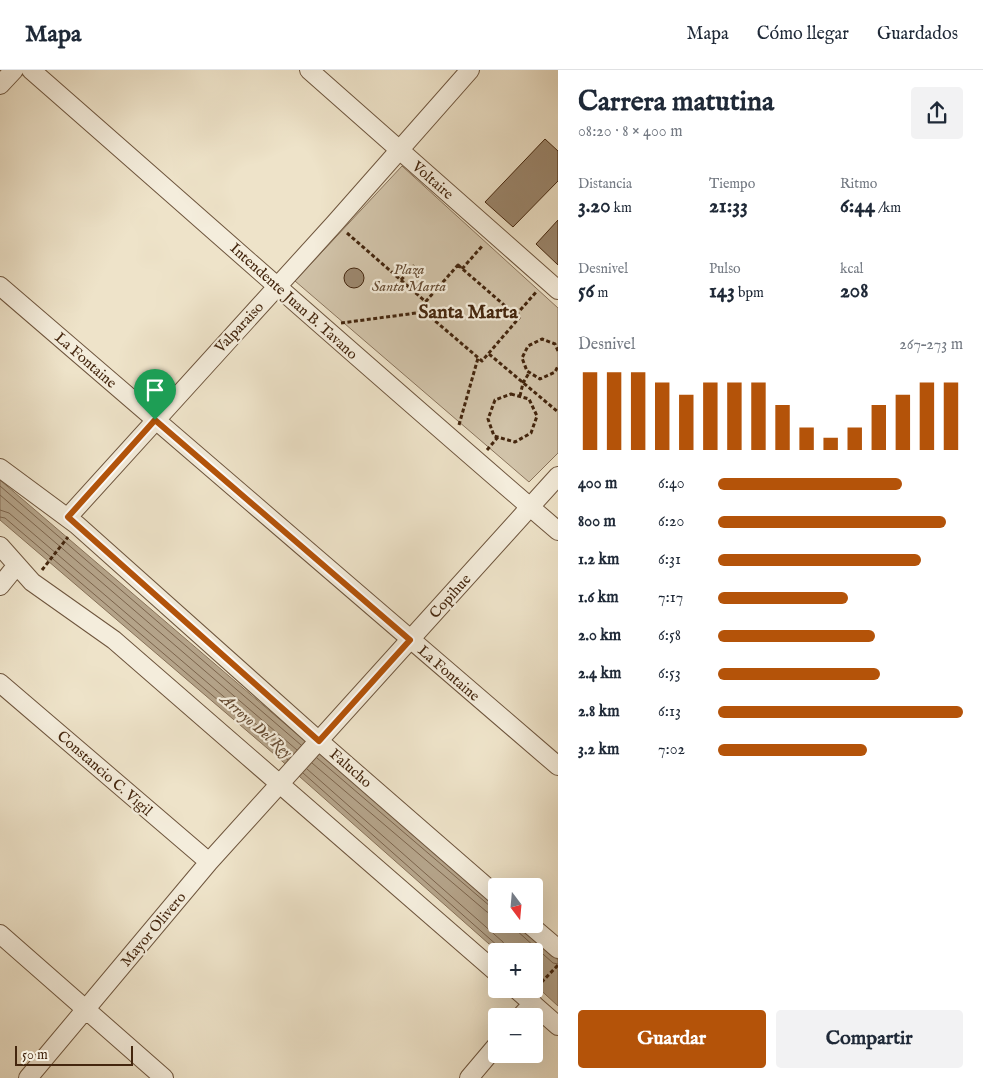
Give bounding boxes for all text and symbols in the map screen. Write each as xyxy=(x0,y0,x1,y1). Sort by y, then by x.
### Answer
text: Mapa xyxy=(25,19,81,50)
text: Mapa xyxy=(686,23,729,46)
text: Cómo llegar xyxy=(757,23,849,46)
text: Guardados xyxy=(877,23,958,46)
text: Carrera matutina xyxy=(578,85,774,120)
button: share xyxy=(911,87,963,139)
text: 08:20 · 8 × 400 m xyxy=(578,122,683,142)
street label: Voltaire xyxy=(407,156,458,204)
text: Distancia xyxy=(578,175,632,193)
text: Tiempo xyxy=(709,175,755,193)
text: Ritmo xyxy=(840,175,877,193)
text: 3.20 xyxy=(578,193,611,220)
text: 21:33 xyxy=(709,193,748,220)
text: 6:44 xyxy=(840,193,875,220)
text: km xyxy=(611,199,632,217)
text: /km xyxy=(875,199,901,217)
street label: Intendente Juan B. Tavano xyxy=(226,239,362,364)
park label: Plaza Santa Marta xyxy=(372,260,447,296)
text: Desnivel xyxy=(578,260,628,278)
text: Pulso xyxy=(709,260,741,278)
text: kcal xyxy=(840,260,863,278)
text: 56 xyxy=(578,278,594,305)
text: 143 xyxy=(709,278,735,305)
text: 208 xyxy=(840,278,868,305)
text: m xyxy=(594,284,608,302)
text: bpm xyxy=(735,284,764,302)
street label: Valparaiso xyxy=(210,298,268,358)
district label: Santa Marta xyxy=(418,300,518,325)
street label: La Fontaine xyxy=(51,328,121,393)
text: Desnivel xyxy=(578,335,635,355)
text: 267–273 m xyxy=(899,335,963,355)
pin xyxy=(134,369,176,420)
icon: arrive xyxy=(141,376,169,404)
text: 400 m xyxy=(578,474,617,494)
text: 6:40 xyxy=(658,474,685,494)
text: 800 m xyxy=(578,512,616,532)
text: 6:20 xyxy=(658,512,684,532)
text: 1.2 km xyxy=(578,550,619,570)
text: 6:31 xyxy=(658,550,681,570)
street label: Copihue xyxy=(425,570,475,623)
text: 1.6 km xyxy=(578,588,619,608)
text: 7:17 xyxy=(658,588,683,608)
text: 2.0 km xyxy=(578,626,621,646)
text: 6:58 xyxy=(658,626,681,646)
street label: La Fontaine xyxy=(414,641,484,706)
text: 2.4 km xyxy=(578,664,621,684)
text: 6:53 xyxy=(658,664,681,684)
water label: Arroyo Del Rey xyxy=(214,689,296,764)
text: 2.8 km xyxy=(578,702,620,722)
text: 6:13 xyxy=(658,702,681,722)
street label: Constancio C. Vigil xyxy=(53,727,157,821)
text: 3.2 km xyxy=(578,740,619,760)
text: 7:02 xyxy=(658,740,685,760)
street label: Falucho xyxy=(326,745,376,792)
north arrow xyxy=(488,878,542,932)
map controls xyxy=(488,878,543,1063)
street label: Mayor Olivero xyxy=(117,888,190,971)
button: + xyxy=(488,943,543,998)
button: − xyxy=(488,1008,543,1063)
button: Guardar xyxy=(578,1010,766,1068)
button: Compartir xyxy=(776,1010,963,1068)
scale bar xyxy=(15,1043,132,1066)
text: 50 m xyxy=(22,1046,48,1064)

